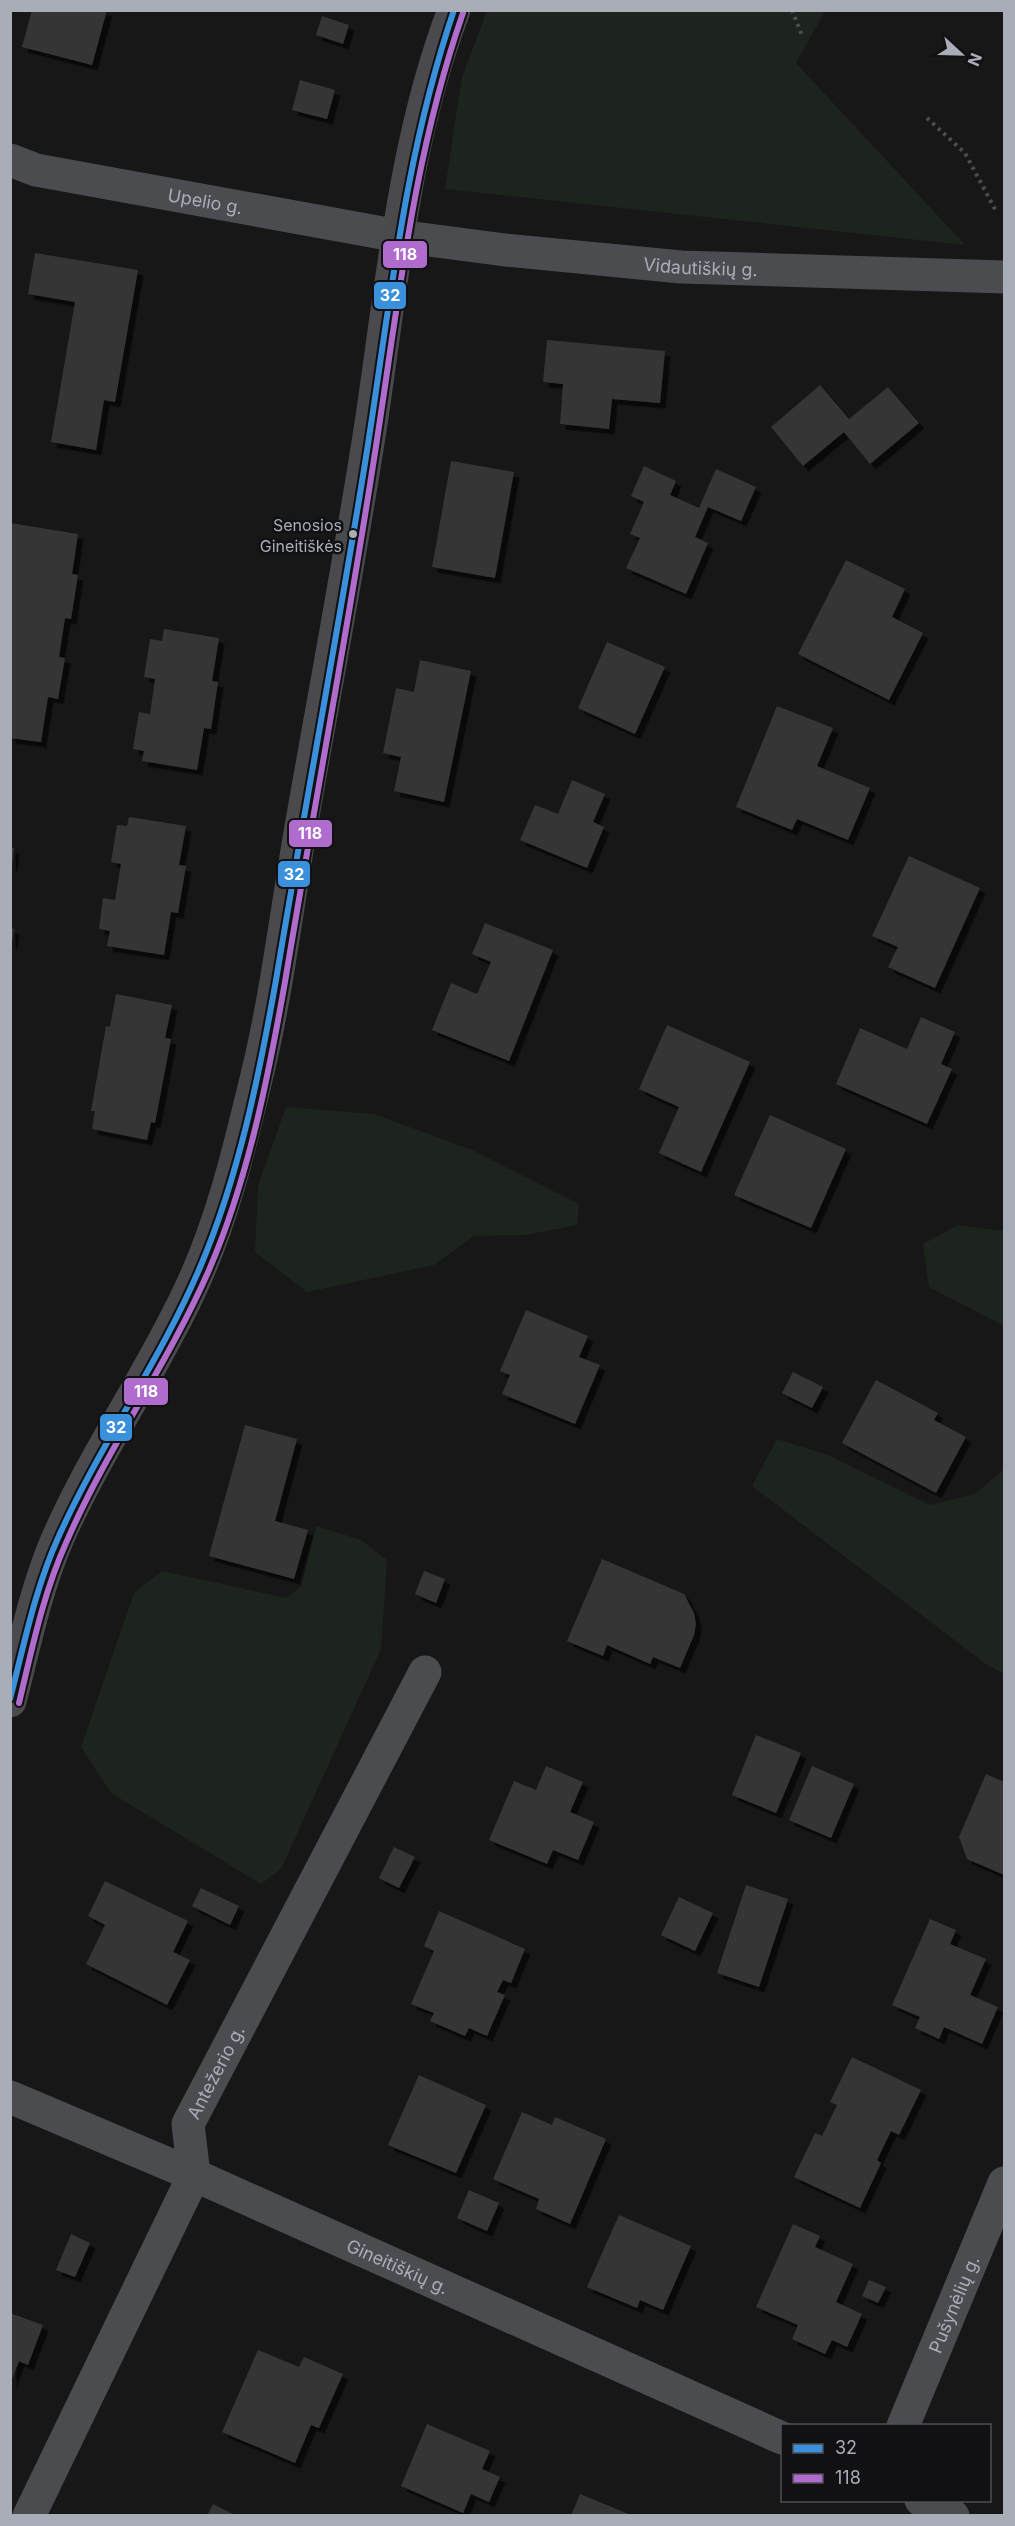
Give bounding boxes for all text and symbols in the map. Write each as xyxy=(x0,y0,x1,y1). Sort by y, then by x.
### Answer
north arrow xyxy=(931,24,991,84)
text: N xyxy=(963,50,986,69)
street label: Upelio g. xyxy=(166,184,245,218)
line badge: 118 xyxy=(382,240,428,269)
text: 118 xyxy=(393,244,417,264)
street label: Vidautiškių g. xyxy=(642,253,758,280)
line badge: 32 xyxy=(373,281,407,310)
text: 32 xyxy=(380,285,400,305)
place label: Senosios Gineitiškės xyxy=(260,515,342,556)
marker: Senosios Gineitiškės xyxy=(347,528,359,540)
line badge: 118 xyxy=(288,819,333,848)
text: 118 xyxy=(298,823,322,843)
line badge: 32 xyxy=(277,860,311,888)
text: 32 xyxy=(284,864,304,884)
line badge: 118 xyxy=(123,1377,169,1406)
text: 118 xyxy=(134,1381,158,1401)
line badge: 32 xyxy=(99,1413,133,1442)
text: 32 xyxy=(106,1417,126,1437)
street label: Antežerio g. xyxy=(182,2022,248,2122)
street label: Gineitiškių g. xyxy=(344,2234,452,2298)
street label: Pušynėlių g. xyxy=(924,2252,983,2356)
legend xyxy=(781,2424,991,2502)
text: 32 xyxy=(835,2437,857,2458)
text: 118 xyxy=(835,2467,861,2488)

